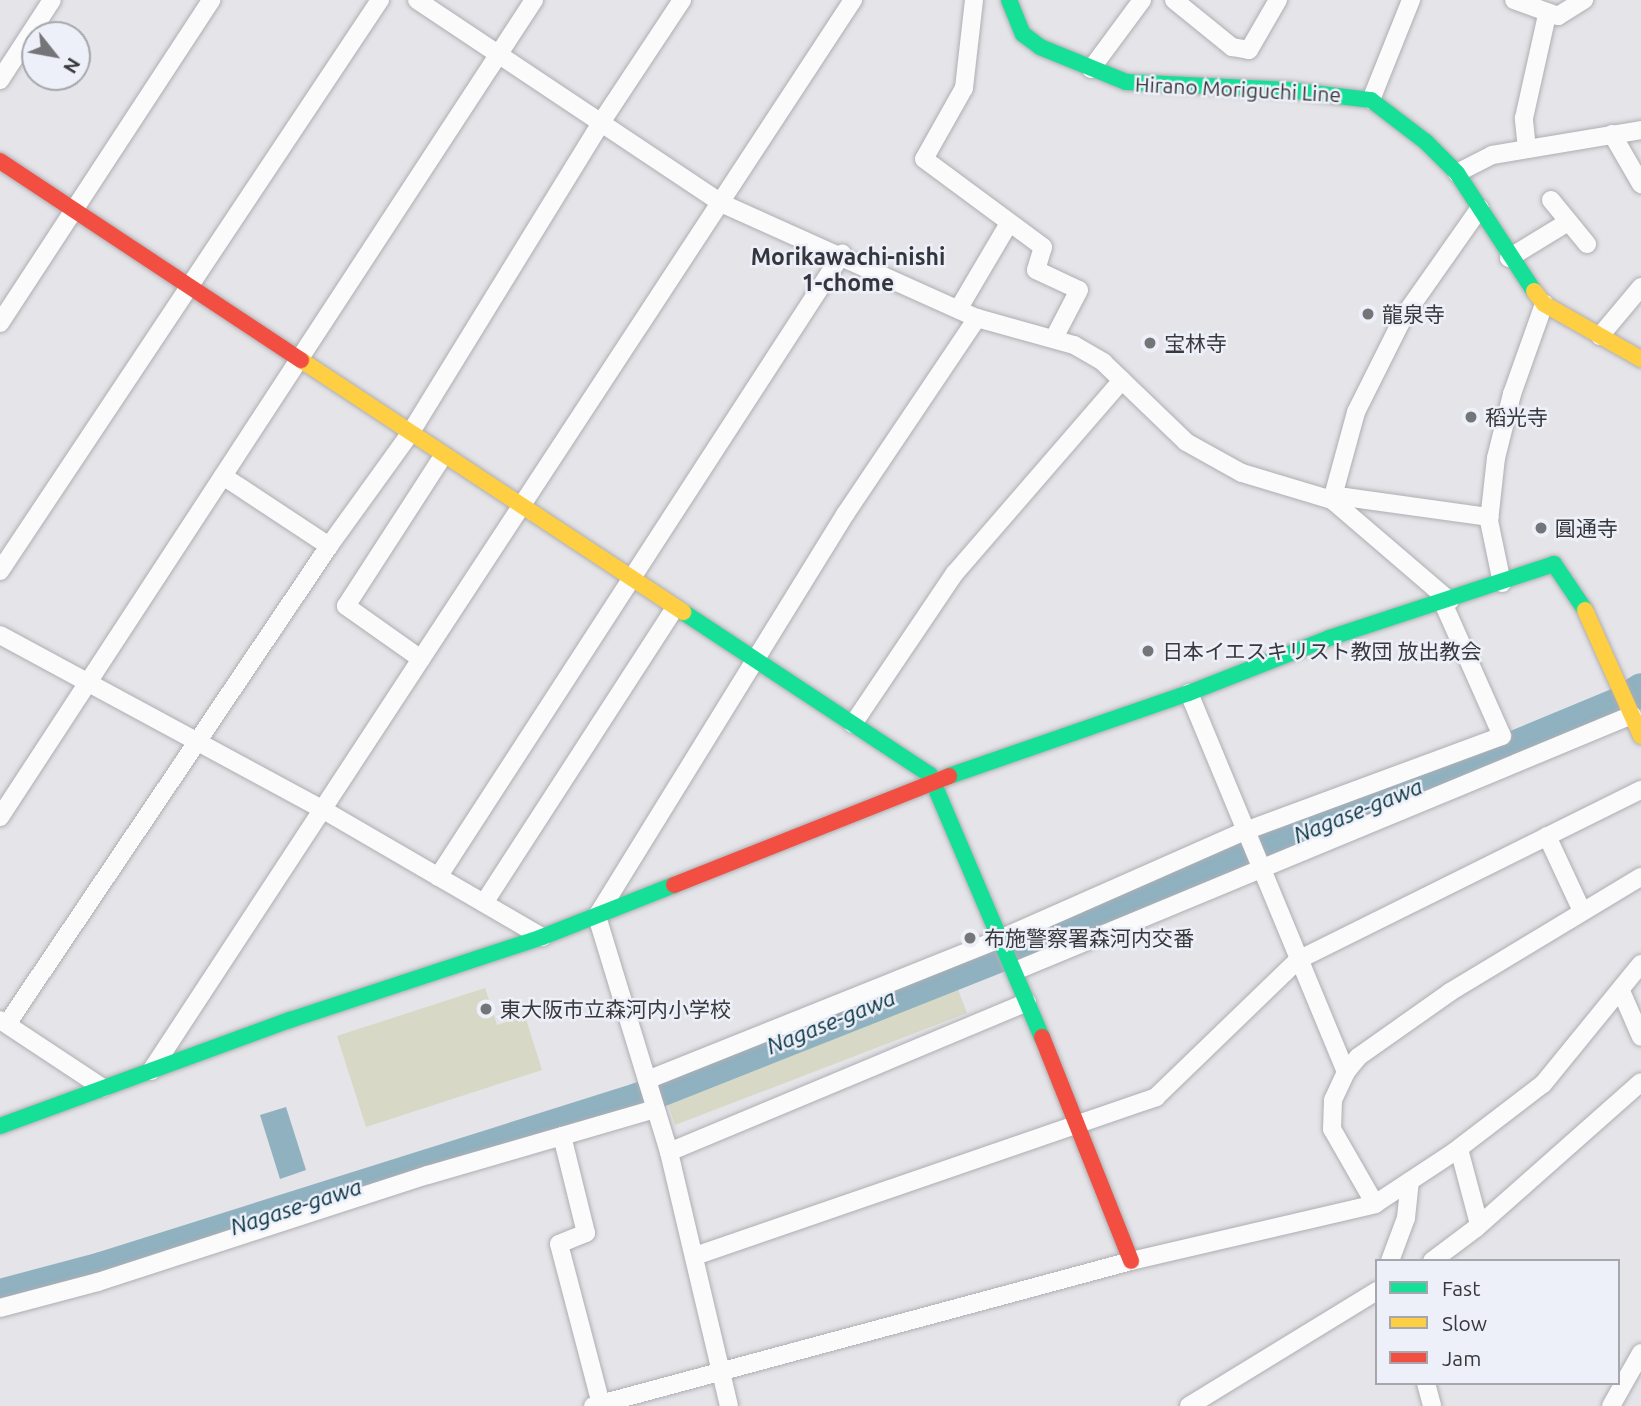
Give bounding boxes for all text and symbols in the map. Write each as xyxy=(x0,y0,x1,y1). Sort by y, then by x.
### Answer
north arrow xyxy=(21,21,91,91)
text: N xyxy=(59,54,85,78)
street label: Hirano Moriguchi Line xyxy=(1134,71,1342,107)
district label: Morikawachi-nishi 1-chome xyxy=(751,243,945,297)
place label: 龍泉寺 xyxy=(1382,301,1445,327)
marker: 龍泉寺 xyxy=(1360,306,1376,322)
place label: 宝林寺 xyxy=(1164,330,1227,356)
marker: 宝林寺 xyxy=(1142,335,1158,351)
place label: 稻光寺 xyxy=(1485,404,1548,430)
marker: 稻光寺 xyxy=(1463,409,1479,425)
place label: 圓通寺 xyxy=(1555,515,1618,541)
marker: 圓通寺 xyxy=(1533,520,1549,536)
place label: 日本イエスキリスト教団 放出教会 xyxy=(1162,638,1482,664)
marker: 日本イエスキリスト教団 放出教会 xyxy=(1140,643,1156,659)
water label: Nagase-gawa xyxy=(1289,773,1427,849)
place label: 布施警察署森河内交番 xyxy=(984,925,1194,951)
marker: 布施警察署森河内交番 xyxy=(962,930,978,946)
water label: Nagase-gawa xyxy=(762,984,900,1060)
place label: 東大阪市立森河内小学校 xyxy=(500,996,731,1022)
marker: 東大阪市立森河内小学校 xyxy=(478,1001,494,1017)
water label: Nagase-gawa xyxy=(227,1173,365,1241)
legend xyxy=(1375,1259,1620,1385)
text: Fast xyxy=(1442,1276,1480,1300)
text: Slow xyxy=(1442,1311,1487,1335)
text: Jam xyxy=(1442,1346,1481,1370)

